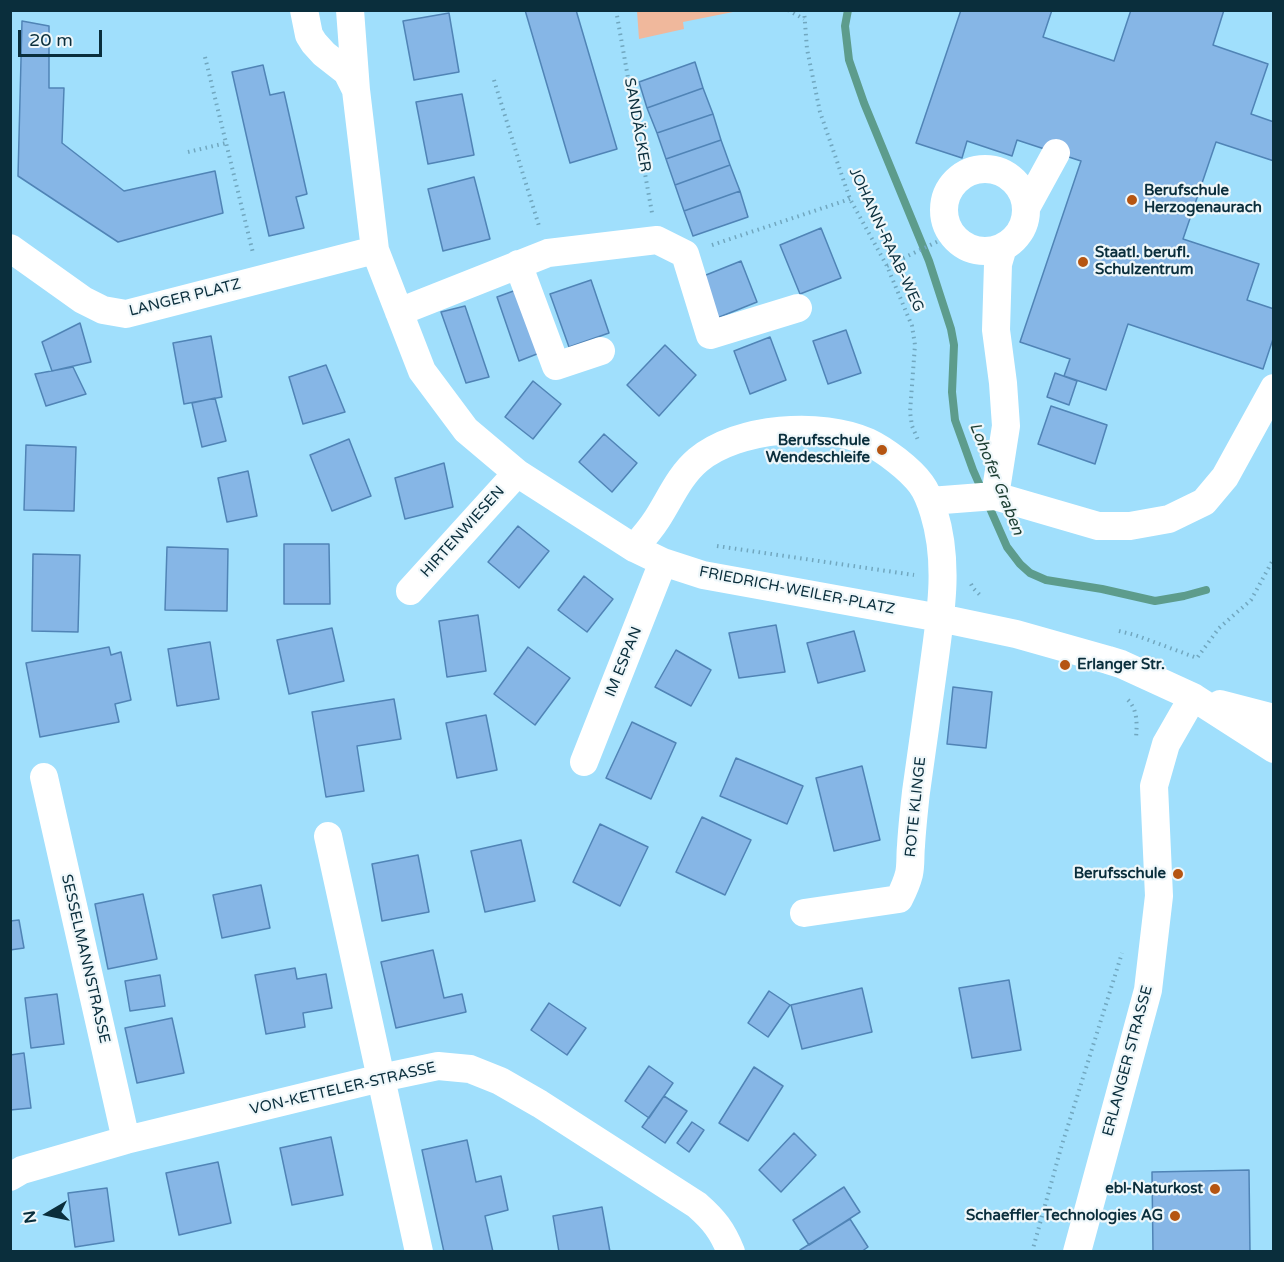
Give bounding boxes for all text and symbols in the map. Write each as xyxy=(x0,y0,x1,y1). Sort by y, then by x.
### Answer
scale bar xyxy=(21,18,105,56)
text: 20 m xyxy=(29,29,73,51)
street label: SANDÄCKER xyxy=(620,77,654,173)
street label: JOHANN-RAAB-WEG xyxy=(845,165,927,315)
place label: Berufschule Herzogenaurach xyxy=(1144,182,1262,217)
marker: Berufschule Herzogenaurach xyxy=(1125,193,1139,207)
place label: Staatl. berufl. Schulzentrum xyxy=(1095,244,1193,279)
marker: Staatl. berufl. Schulzentrum xyxy=(1076,255,1090,269)
street label: LANGER PLATZ xyxy=(127,275,243,321)
water label: Lohofer Graben xyxy=(965,420,1027,538)
place label: Berufsschule Wendeschleife xyxy=(766,432,870,467)
marker: Berufsschule Wendeschleife xyxy=(875,443,889,457)
street label: HIRTENWIESEN xyxy=(417,483,509,581)
street label: FRIEDRICH-WEILER-PLATZ xyxy=(698,563,896,619)
street label: IM ESPAN xyxy=(602,624,646,700)
place label: Erlanger Str. xyxy=(1077,656,1165,674)
marker: Erlanger Str. xyxy=(1058,658,1072,672)
street label: ROTE KLINGE xyxy=(902,756,930,858)
place label: Berufsschule xyxy=(1074,865,1166,883)
marker: Berufsschule xyxy=(1171,867,1185,881)
street label: SESSELMANNSTRASSE xyxy=(57,873,113,1045)
street label: ERLANGER STRASSE xyxy=(1099,984,1157,1138)
street label: VON-KETTELER-STRASSE xyxy=(248,1059,438,1119)
place label: ebl-Naturkost xyxy=(1105,1180,1203,1198)
marker: ebl-Naturkost xyxy=(1208,1182,1222,1196)
north arrow xyxy=(18,1184,78,1244)
place label: Schaeffler Technologies AG xyxy=(966,1207,1163,1225)
text: N xyxy=(19,1209,41,1225)
marker: Schaeffler Technologies AG xyxy=(1168,1209,1182,1223)

